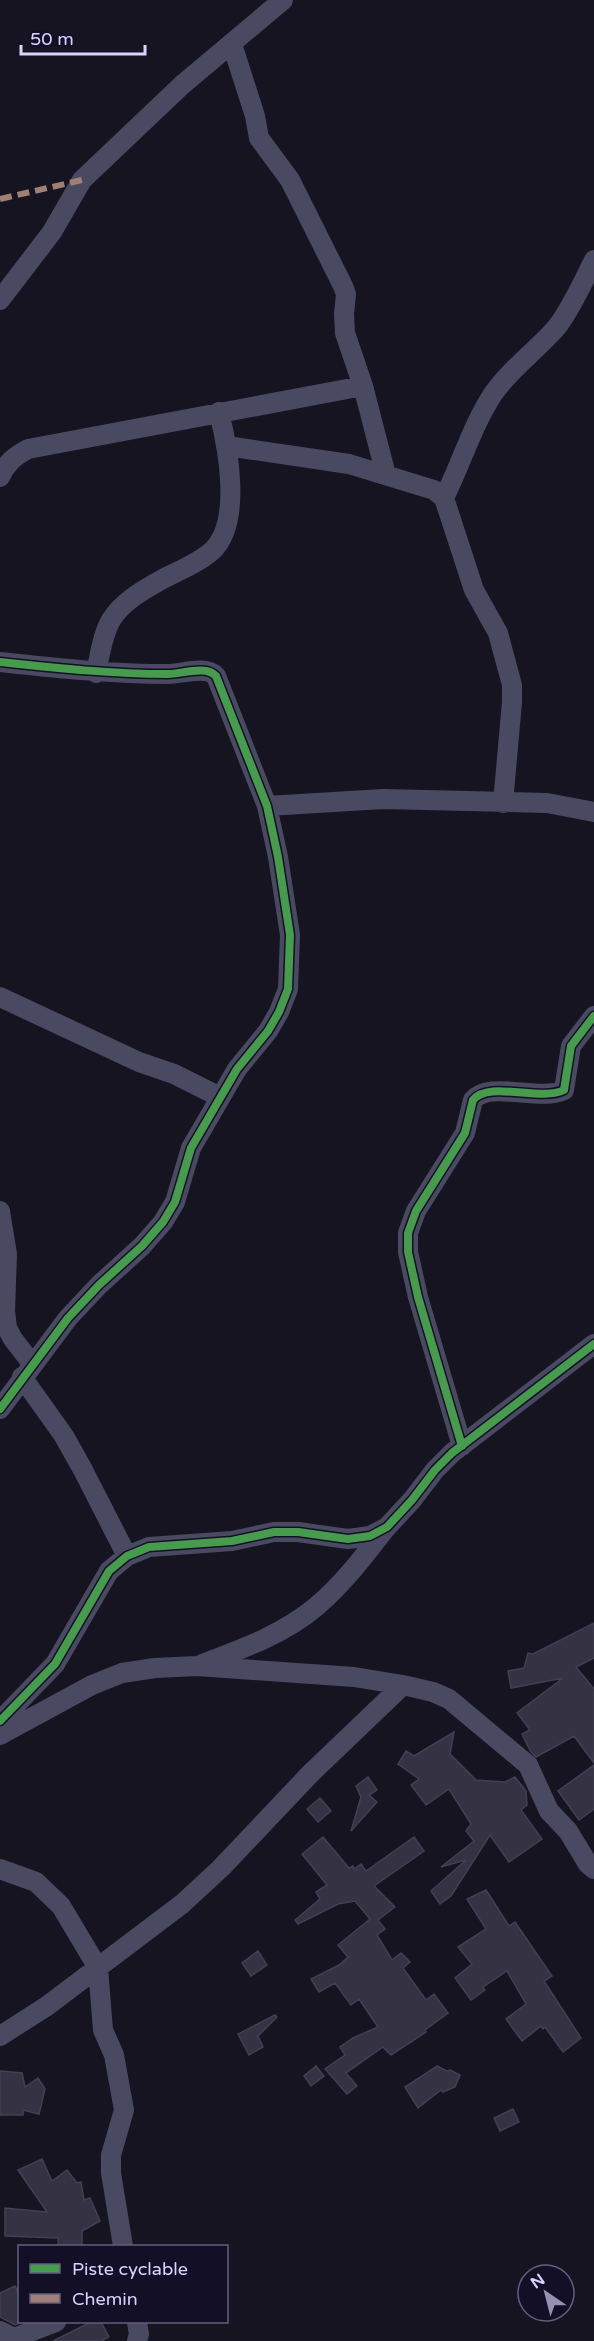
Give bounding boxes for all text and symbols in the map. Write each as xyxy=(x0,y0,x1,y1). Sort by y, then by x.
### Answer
scale bar xyxy=(21,18,146,56)
text: 50 m xyxy=(30,28,74,50)
legend xyxy=(18,2245,228,2323)
text: Piste cyclable xyxy=(72,2258,188,2280)
north arrow xyxy=(516,2263,576,2323)
text: N xyxy=(527,2270,549,2293)
text: Chemin xyxy=(72,2288,138,2310)

